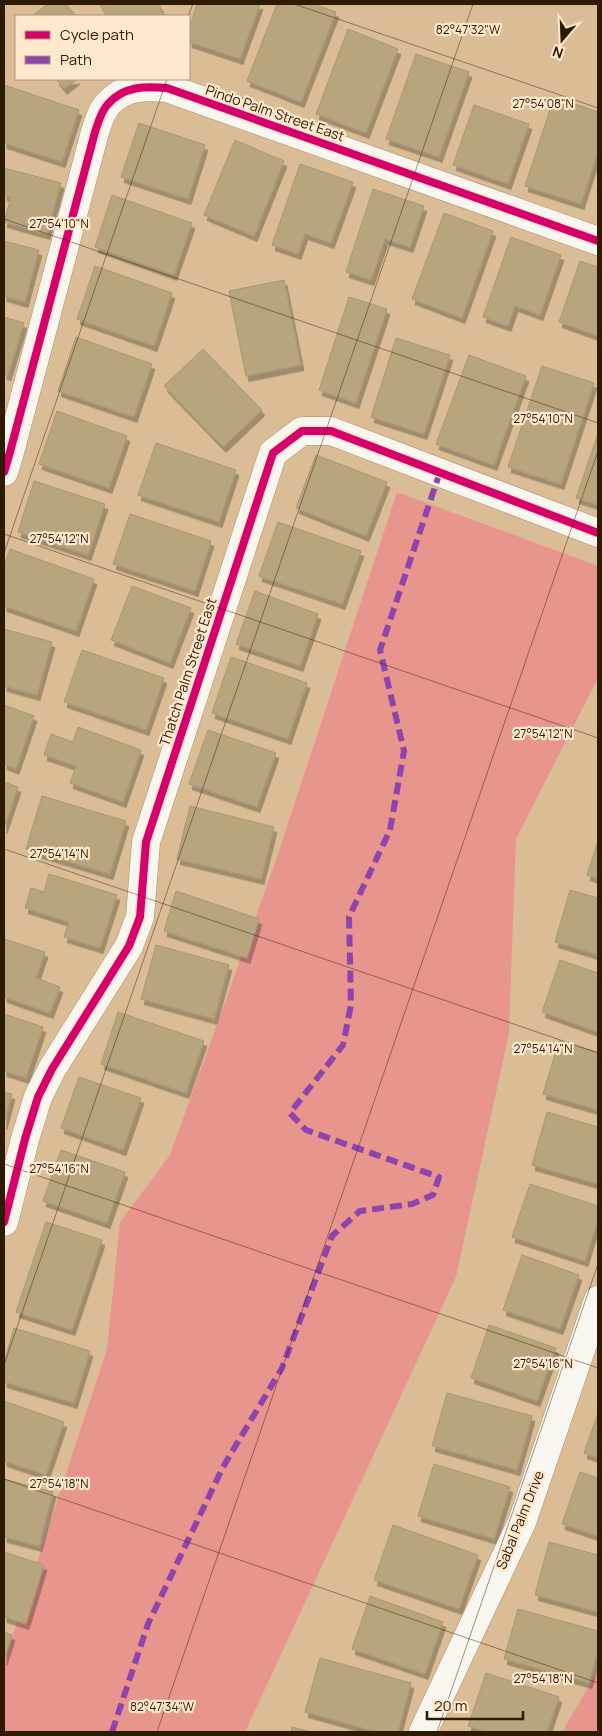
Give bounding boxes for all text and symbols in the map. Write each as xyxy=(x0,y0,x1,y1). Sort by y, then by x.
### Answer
legend xyxy=(15,15,190,80)
north arrow xyxy=(537,15,587,65)
text: 82°47'32"W xyxy=(436,21,501,38)
text: Cycle path xyxy=(60,24,134,45)
text: N xyxy=(550,42,565,63)
text: Path xyxy=(60,49,92,70)
street label: Pindo Palm Street East xyxy=(203,80,348,145)
text: 27°54'08"N xyxy=(512,95,574,112)
text: 27°54'10"N xyxy=(29,215,89,232)
text: 27°54'10"N xyxy=(513,410,573,427)
text: 27°54'12"N xyxy=(30,530,88,547)
street label: Thatch Palm Street East xyxy=(155,595,221,749)
text: 27°54'12"N xyxy=(514,725,572,742)
text: 27°54'14"N xyxy=(30,845,88,862)
text: 27°54'14"N xyxy=(514,1040,572,1057)
text: 27°54'16"N xyxy=(29,1160,89,1177)
text: 27°54'16"N xyxy=(513,1355,573,1372)
street label: Sabal Palm Drive xyxy=(491,1468,548,1572)
text: 27°54'18"N xyxy=(29,1475,89,1492)
text: 27°54'18"N xyxy=(513,1670,573,1687)
scale bar xyxy=(427,1688,523,1720)
text: 20 m xyxy=(434,1695,467,1716)
text: 82°47'34"W xyxy=(130,1698,195,1715)

